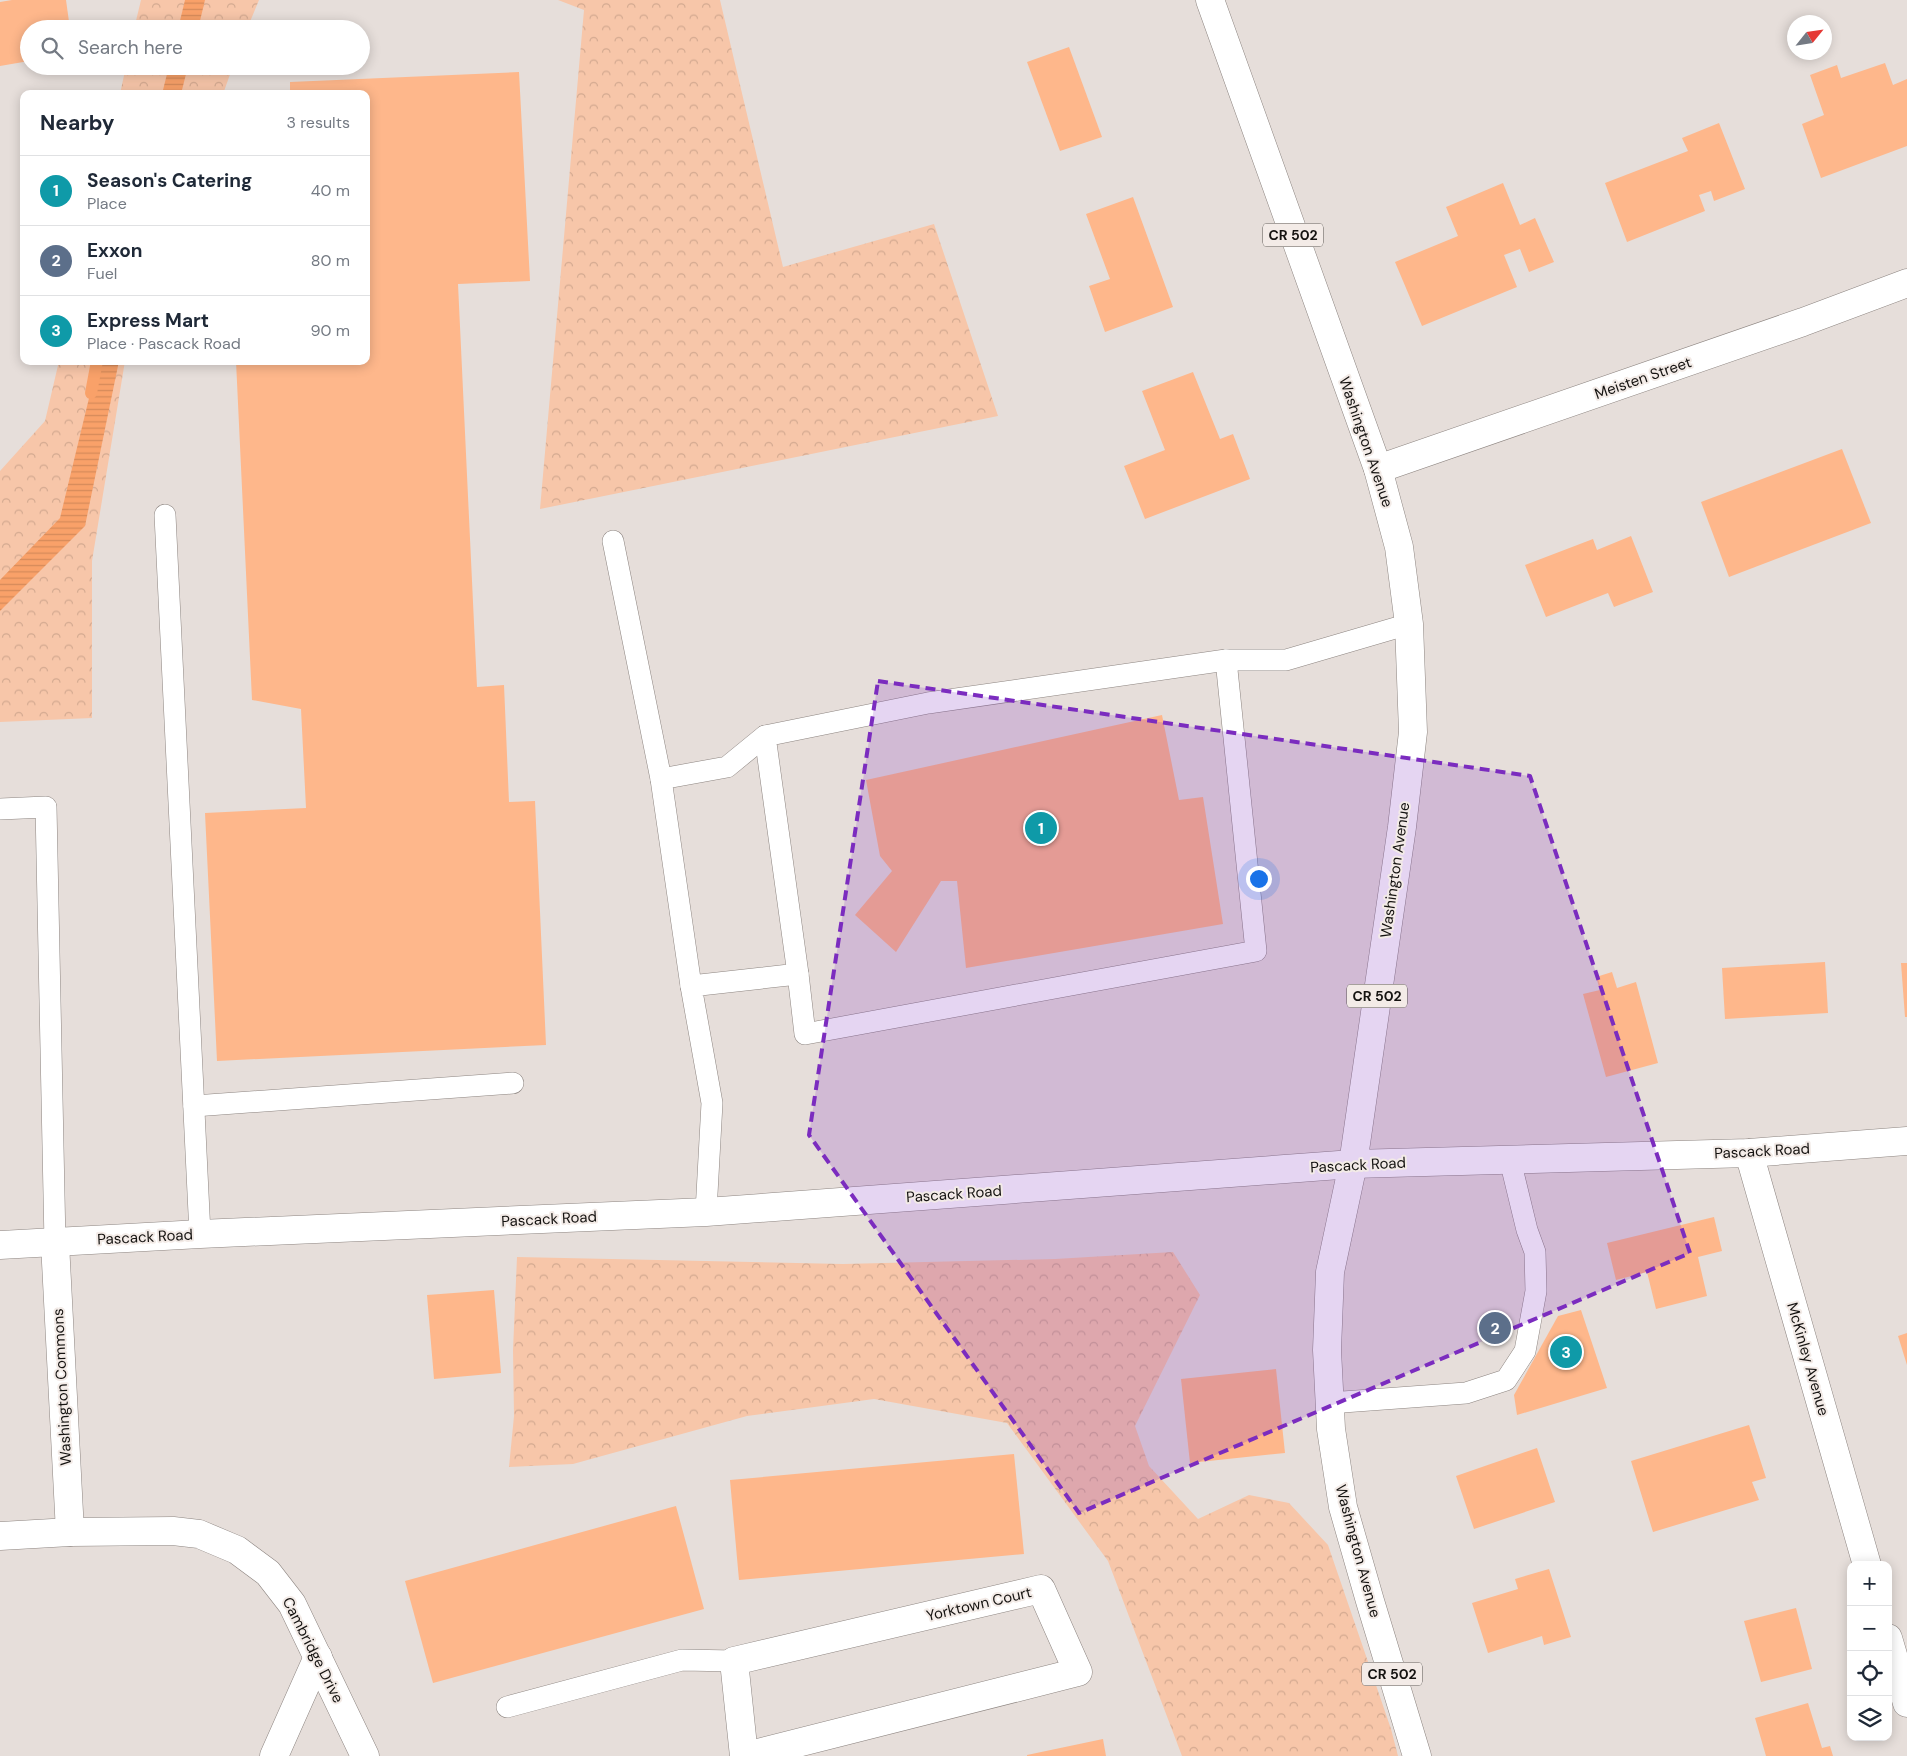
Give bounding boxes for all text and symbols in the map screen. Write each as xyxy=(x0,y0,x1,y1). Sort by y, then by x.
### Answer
north arrow xyxy=(1787,15,1832,60)
search box xyxy=(20,20,370,75)
icon: search xyxy=(38,34,66,62)
text: Search here xyxy=(78,35,183,60)
text: Nearby xyxy=(40,109,114,137)
text: 3 results xyxy=(287,112,350,133)
text: Season's Catering xyxy=(87,168,252,193)
text: 1 xyxy=(53,180,59,201)
text: 40 m xyxy=(311,180,350,201)
text: Place xyxy=(87,193,127,214)
road number: CR 502 xyxy=(1263,224,1323,246)
text: Exxon xyxy=(87,238,143,263)
text: 2 xyxy=(51,250,61,271)
text: 80 m xyxy=(311,250,350,271)
text: Fuel xyxy=(87,263,117,284)
text: Express Mart xyxy=(87,308,209,333)
text: 3 xyxy=(51,320,61,341)
text: 90 m xyxy=(310,320,350,341)
text: Place · Pascack Road xyxy=(87,333,241,354)
street label: Meisten Street xyxy=(1592,352,1694,404)
street label: Washington Avenue xyxy=(1334,374,1398,510)
street label: Washington Avenue xyxy=(1376,801,1414,939)
pin: 1 xyxy=(1025,809,1057,847)
your location xyxy=(1246,866,1272,892)
road number: CR 502 xyxy=(1347,984,1407,1008)
street label: Pascack Road xyxy=(1714,1139,1810,1163)
street label: Pascack Road xyxy=(1310,1153,1406,1177)
street label: Pascack Road xyxy=(905,1181,1003,1207)
street label: Pascack Road xyxy=(501,1207,597,1231)
street label: Pascack Road xyxy=(97,1225,193,1249)
street label: McKinley Avenue xyxy=(1782,1300,1834,1418)
street label: Washington Commons xyxy=(48,1308,76,1466)
pin: 2 xyxy=(1479,1309,1511,1347)
pin: 3 xyxy=(1550,1333,1582,1371)
street label: Washington Avenue xyxy=(1331,1482,1385,1620)
map controls xyxy=(1847,1561,1892,1741)
button: + xyxy=(1847,1561,1892,1606)
street label: Yorktown Court xyxy=(924,1582,1034,1626)
street label: Cambridge Drive xyxy=(278,1594,348,1706)
button: − xyxy=(1847,1606,1892,1651)
button: locate xyxy=(1847,1651,1892,1696)
road number: CR 502 xyxy=(1362,1662,1422,1686)
button: layers xyxy=(1847,1696,1892,1741)

